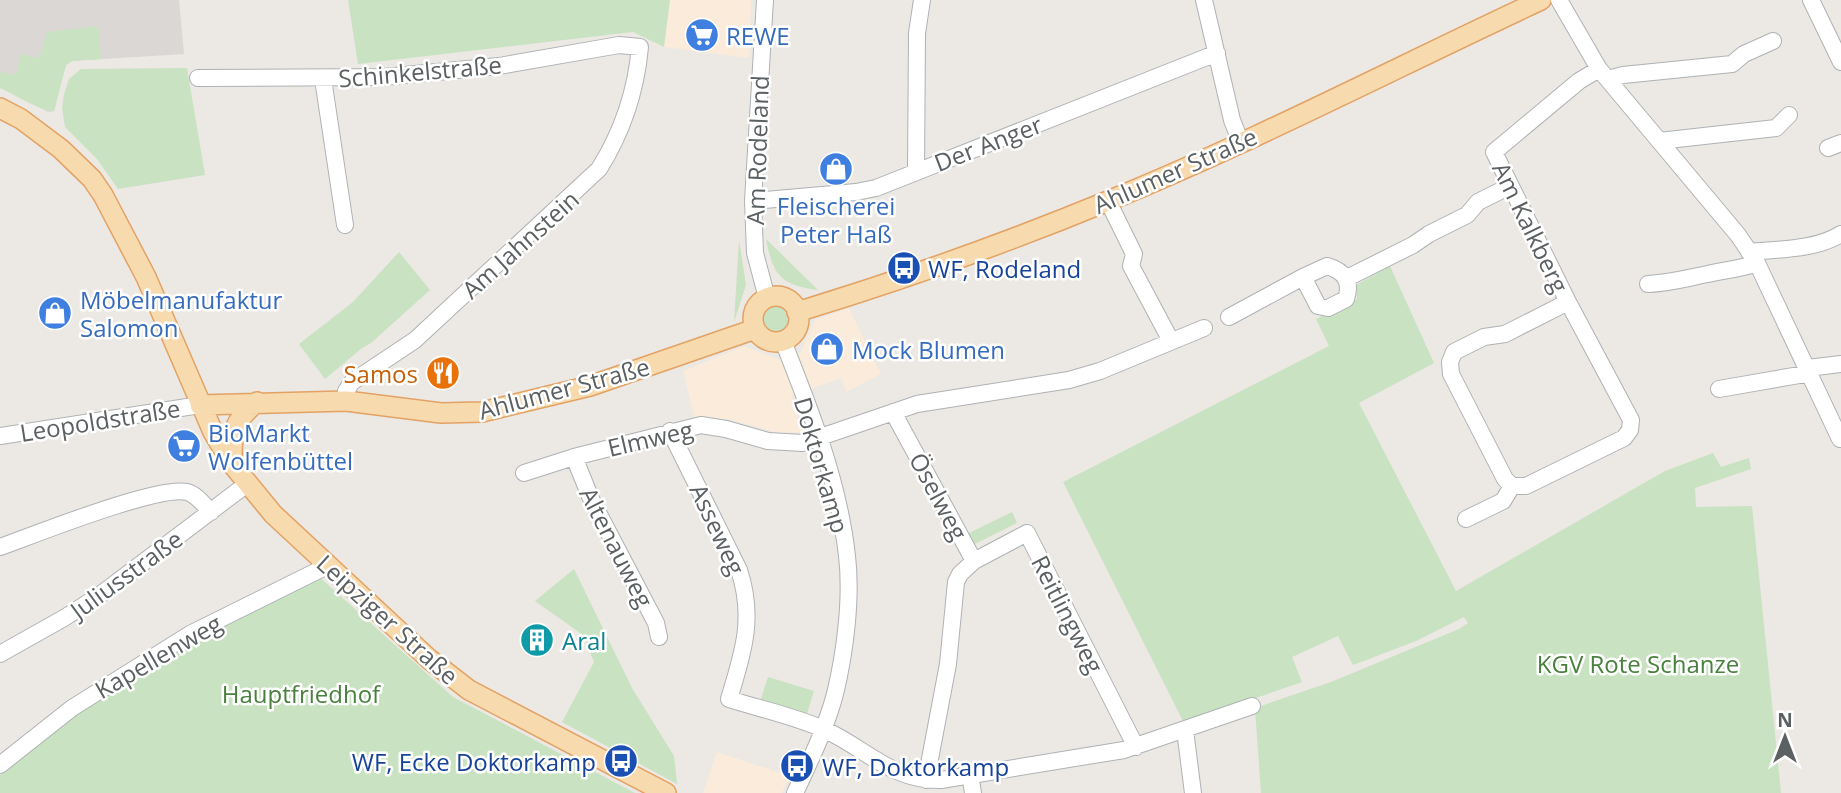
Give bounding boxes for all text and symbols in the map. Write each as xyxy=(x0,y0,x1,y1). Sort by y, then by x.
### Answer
supermarket icon: REWE xyxy=(683,16,721,54)
place label: REWE xyxy=(726,19,790,52)
street label: Schinkelstraße xyxy=(337,47,503,95)
street label: Am Rodeland xyxy=(738,75,776,225)
street label: Der Anger xyxy=(929,107,1047,179)
street label: Ahlumer Straße xyxy=(1088,119,1262,221)
shop icon: Fleischerei Peter Haß xyxy=(817,150,855,188)
street label: Am Kalkberg xyxy=(1485,156,1577,298)
street label: Am Jahnstein xyxy=(454,183,586,305)
place label: Fleischerei Peter Haß xyxy=(777,189,895,250)
bus stop icon: WF, Rodeland xyxy=(885,249,923,287)
place label: WF, Rodeland xyxy=(928,252,1081,285)
place label: Möbelmanufaktur Salomon xyxy=(80,283,283,344)
shop icon: Möbelmanufaktur Salomon xyxy=(36,294,74,332)
shop icon: Mock Blumen xyxy=(808,330,846,368)
place label: Mock Blumen xyxy=(852,333,1005,366)
street label: Ahlumer Straße xyxy=(475,349,653,427)
restaurant icon: Samos xyxy=(424,354,462,392)
place label: Samos xyxy=(343,357,418,390)
street label: Leopoldstraße xyxy=(17,391,183,449)
street label: Doktorkamp xyxy=(787,393,857,537)
street label: Elmweg xyxy=(604,412,696,464)
place label: BioMarkt Wolfenbüttel xyxy=(208,416,353,477)
supermarket icon: BioMarkt Wolfenbüttel xyxy=(165,427,203,465)
street label: Öselweg xyxy=(902,446,976,546)
street label: Asseweg xyxy=(683,478,753,580)
street label: Altenauweg xyxy=(573,481,661,613)
street label: Juliusstraße xyxy=(62,522,189,627)
street label: Leipziger Straße xyxy=(310,547,466,691)
street label: Reitlingweg xyxy=(1024,550,1112,678)
street label: Kapellenweg xyxy=(88,606,228,706)
building icon: Aral xyxy=(518,621,556,659)
place label: Aral xyxy=(562,624,606,657)
park label: KGV Rote Schanze xyxy=(1537,647,1739,680)
park label: Hauptfriedhof xyxy=(222,677,382,710)
north arrow xyxy=(1750,702,1820,772)
text: N xyxy=(1777,707,1793,733)
bus stop icon: WF, Ecke Doktorkamp xyxy=(602,742,640,780)
place label: WF, Ecke Doktorkamp xyxy=(352,745,596,778)
bus stop icon: WF, Doktorkamp xyxy=(778,747,816,785)
place label: WF, Doktorkamp xyxy=(822,750,1009,783)

